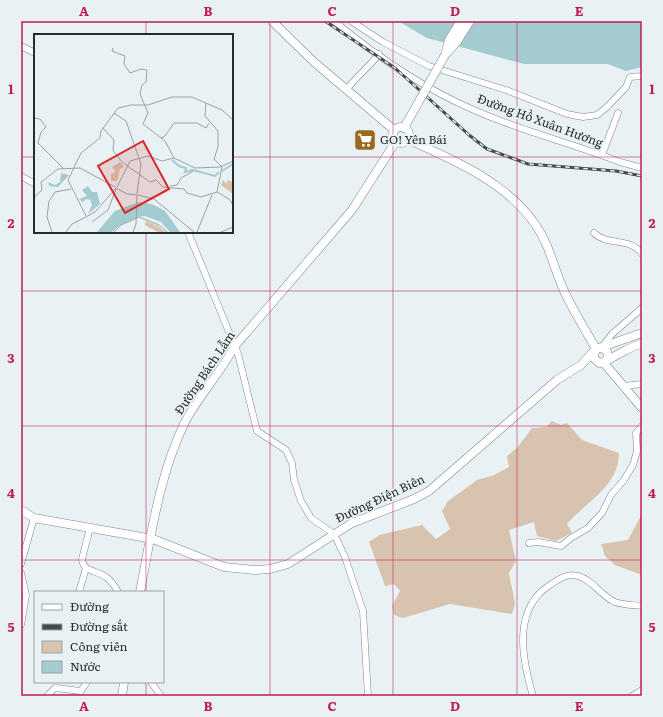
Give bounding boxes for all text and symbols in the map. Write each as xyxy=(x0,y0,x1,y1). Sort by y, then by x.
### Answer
text: A xyxy=(79,1,89,20)
text: B xyxy=(204,1,213,20)
text: C xyxy=(327,1,337,20)
text: D xyxy=(450,1,460,20)
text: E xyxy=(575,1,584,20)
inset map xyxy=(34,34,233,233)
text: 1 xyxy=(8,79,14,98)
text: 1 xyxy=(649,79,655,98)
street label: Đường Hồ Xuân Hương xyxy=(475,89,606,151)
supermarket icon: GO! Yên Bái xyxy=(352,127,378,153)
place label: GO! Yên Bái xyxy=(380,130,447,148)
text: 2 xyxy=(8,213,15,232)
text: 2 xyxy=(649,213,656,232)
street label: Đường Bách Lẫm xyxy=(169,327,239,418)
text: 3 xyxy=(7,348,15,367)
text: 3 xyxy=(648,348,656,367)
street label: Đường Điện Biên xyxy=(332,469,427,527)
text: 4 xyxy=(7,483,15,502)
text: 4 xyxy=(648,483,656,502)
legend xyxy=(34,591,164,683)
text: Đường xyxy=(70,597,109,615)
text: 5 xyxy=(7,617,15,636)
text: Đường sắt xyxy=(70,617,128,635)
text: 5 xyxy=(648,617,656,636)
text: Công viên xyxy=(70,637,128,655)
text: Nước xyxy=(70,657,101,675)
text: A xyxy=(79,696,89,715)
text: B xyxy=(204,696,213,715)
text: C xyxy=(327,696,337,715)
text: D xyxy=(450,696,460,715)
text: E xyxy=(575,696,584,715)

